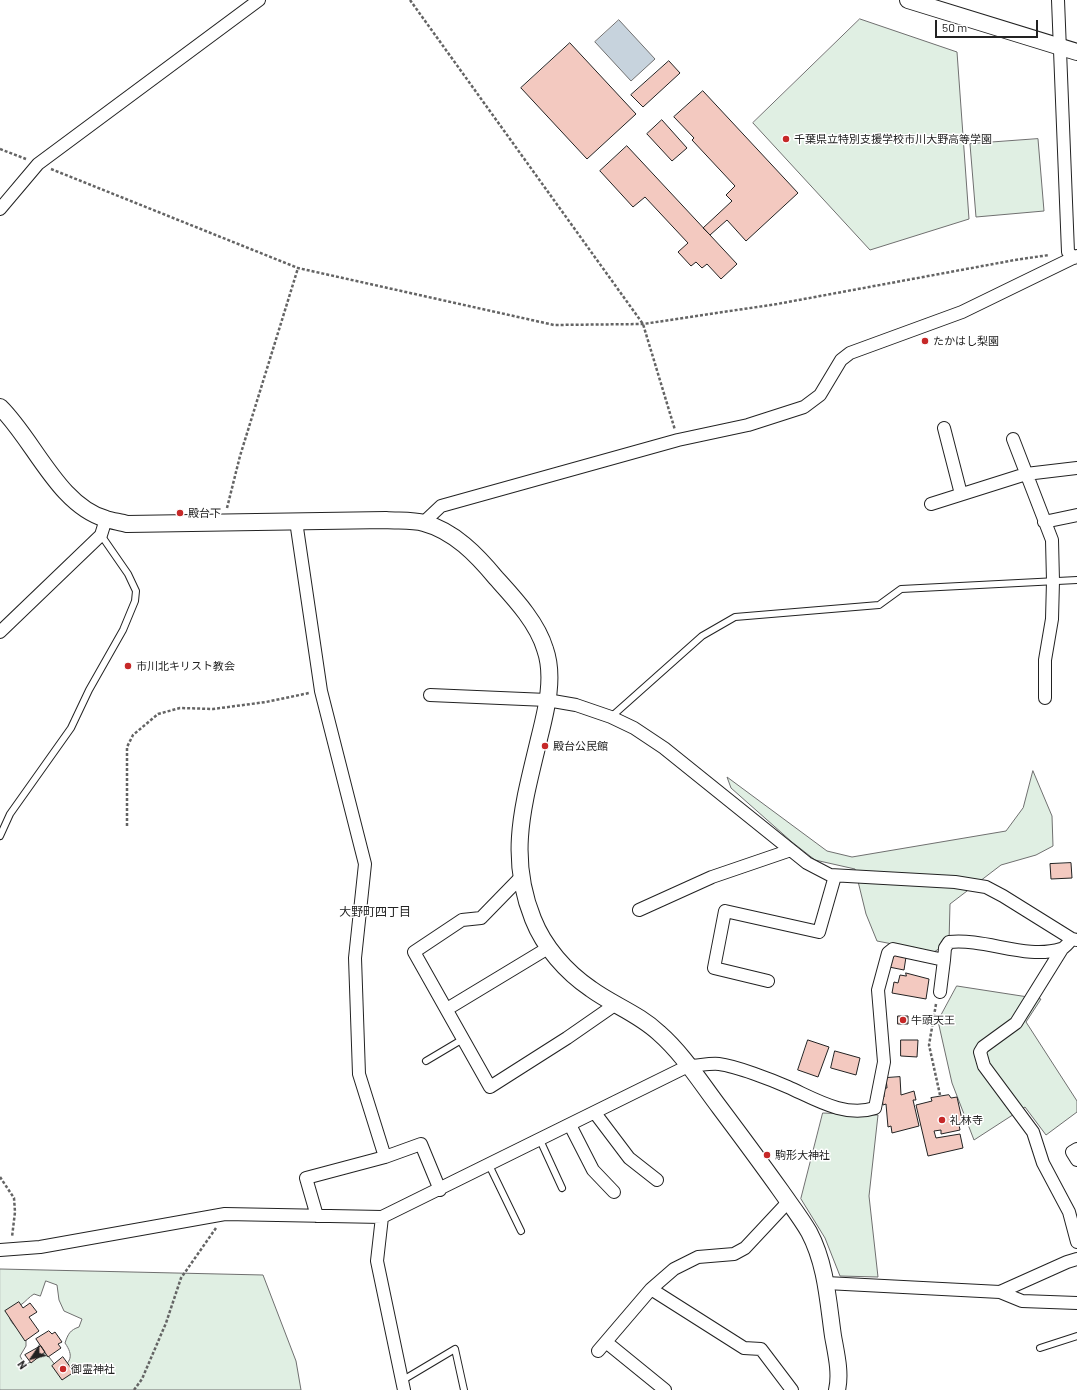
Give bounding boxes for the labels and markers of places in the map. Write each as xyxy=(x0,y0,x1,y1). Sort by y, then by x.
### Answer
place label: 千葉県立特別支援学校市川大野高等学園 xyxy=(794,132,992,146)
marker: 千葉県立特別支援学校市川大野高等学園 xyxy=(781,134,791,144)
place label: たかはし梨園 xyxy=(933,334,999,348)
marker: たかはし梨園 xyxy=(920,336,930,346)
place label: 殿台下 xyxy=(188,506,221,520)
marker: 殿台下 xyxy=(175,508,185,518)
place label: 市川北キリスト教会 xyxy=(136,659,235,673)
marker: 市川北キリスト教会 xyxy=(123,661,133,671)
place label: 殿台公民館 xyxy=(553,739,608,753)
marker: 殿台公民館 xyxy=(540,741,550,751)
place label: 牛頭天王 xyxy=(911,1013,955,1027)
marker: 牛頭天王 xyxy=(898,1015,908,1025)
place label: 礼林寺 xyxy=(950,1113,983,1127)
marker: 礼林寺 xyxy=(937,1115,947,1125)
place label: 駒形大神社 xyxy=(775,1148,830,1162)
marker: 駒形大神社 xyxy=(762,1150,772,1160)
place label: 御霊神社 xyxy=(71,1362,115,1376)
marker: 御霊神社 xyxy=(58,1364,68,1374)

